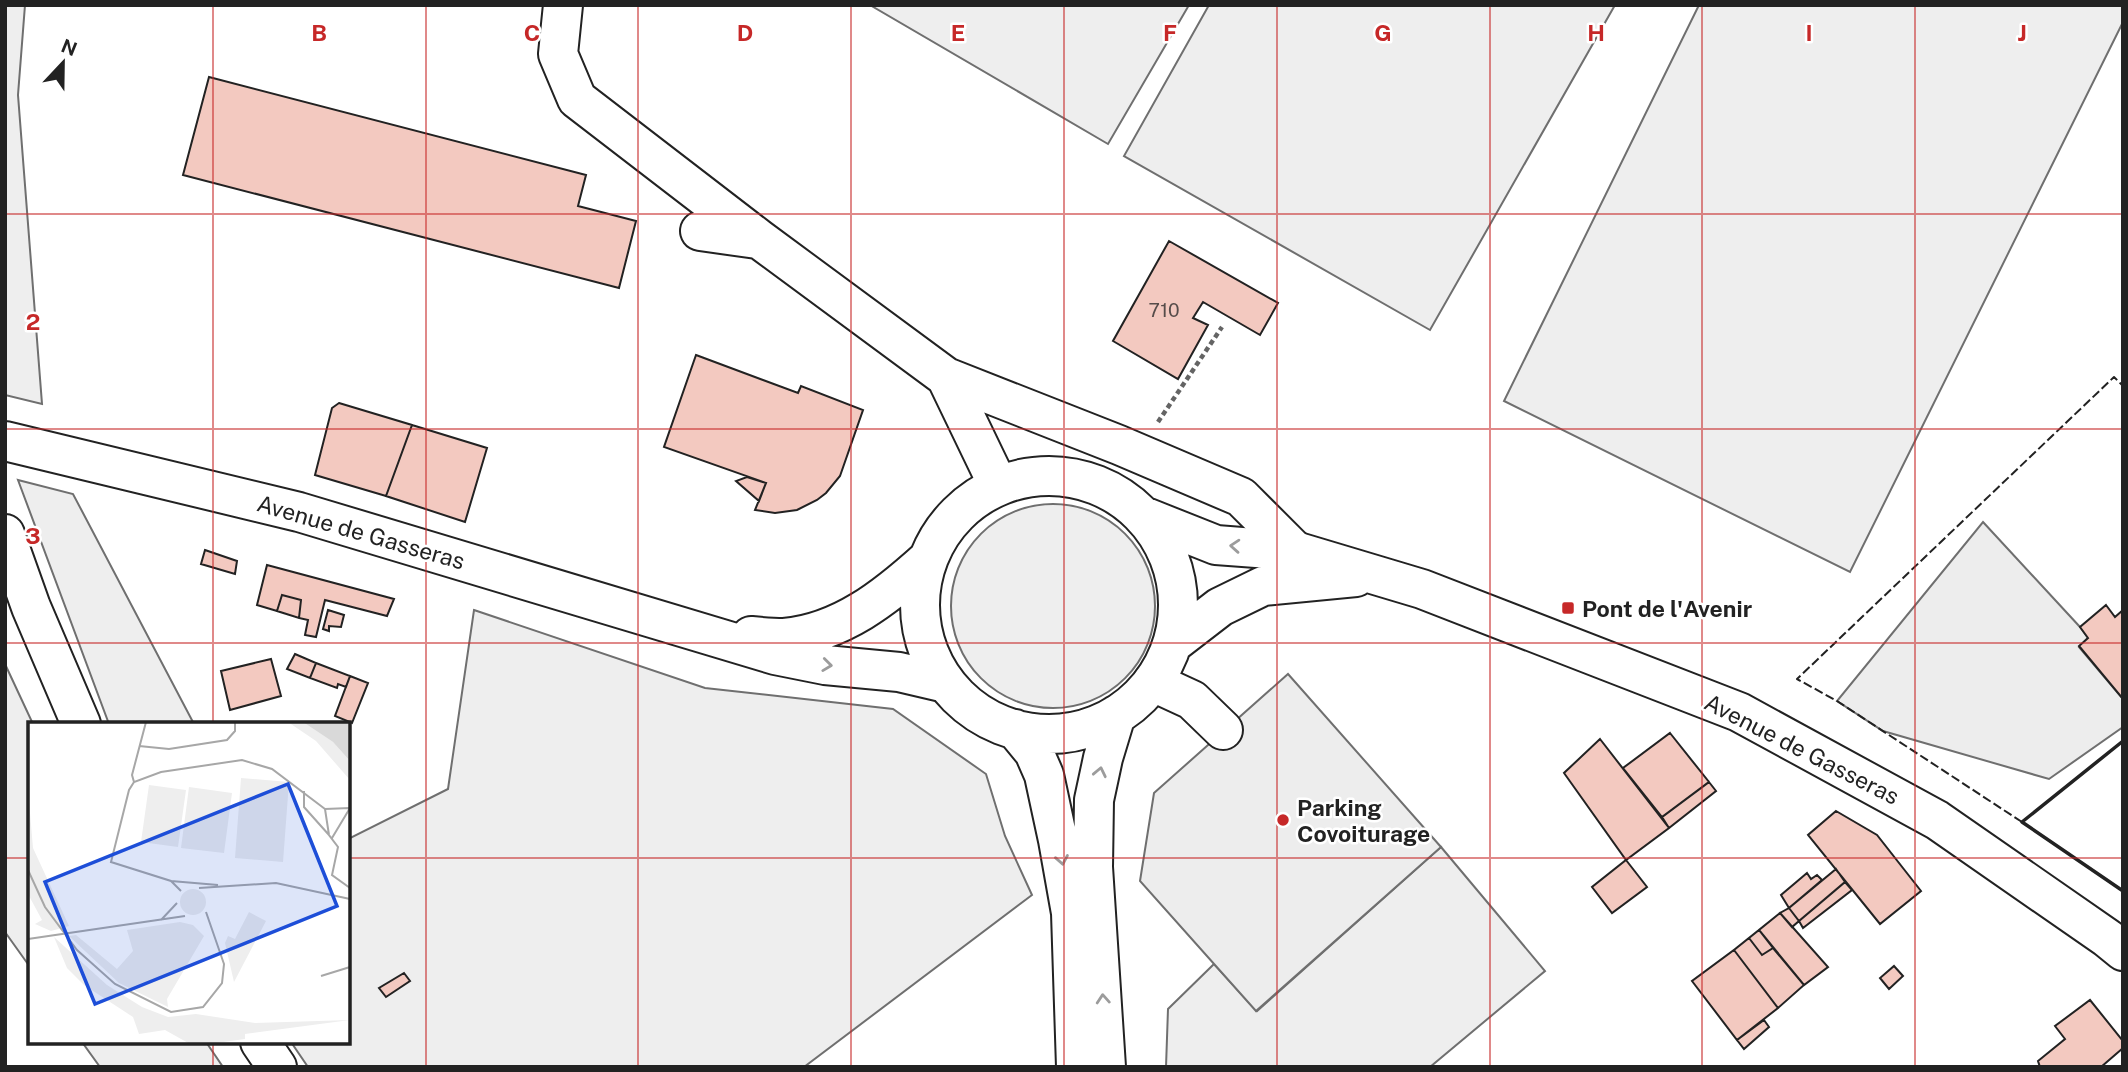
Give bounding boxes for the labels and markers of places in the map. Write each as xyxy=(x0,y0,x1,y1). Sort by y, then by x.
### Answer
place label: Pont de l'Avenir xyxy=(1582,595,1752,622)
marker: Pont de l'Avenir xyxy=(1560,600,1576,616)
place label: Parking Covoiturage xyxy=(1297,794,1430,847)
marker: Parking Covoiturage xyxy=(1275,812,1291,828)

